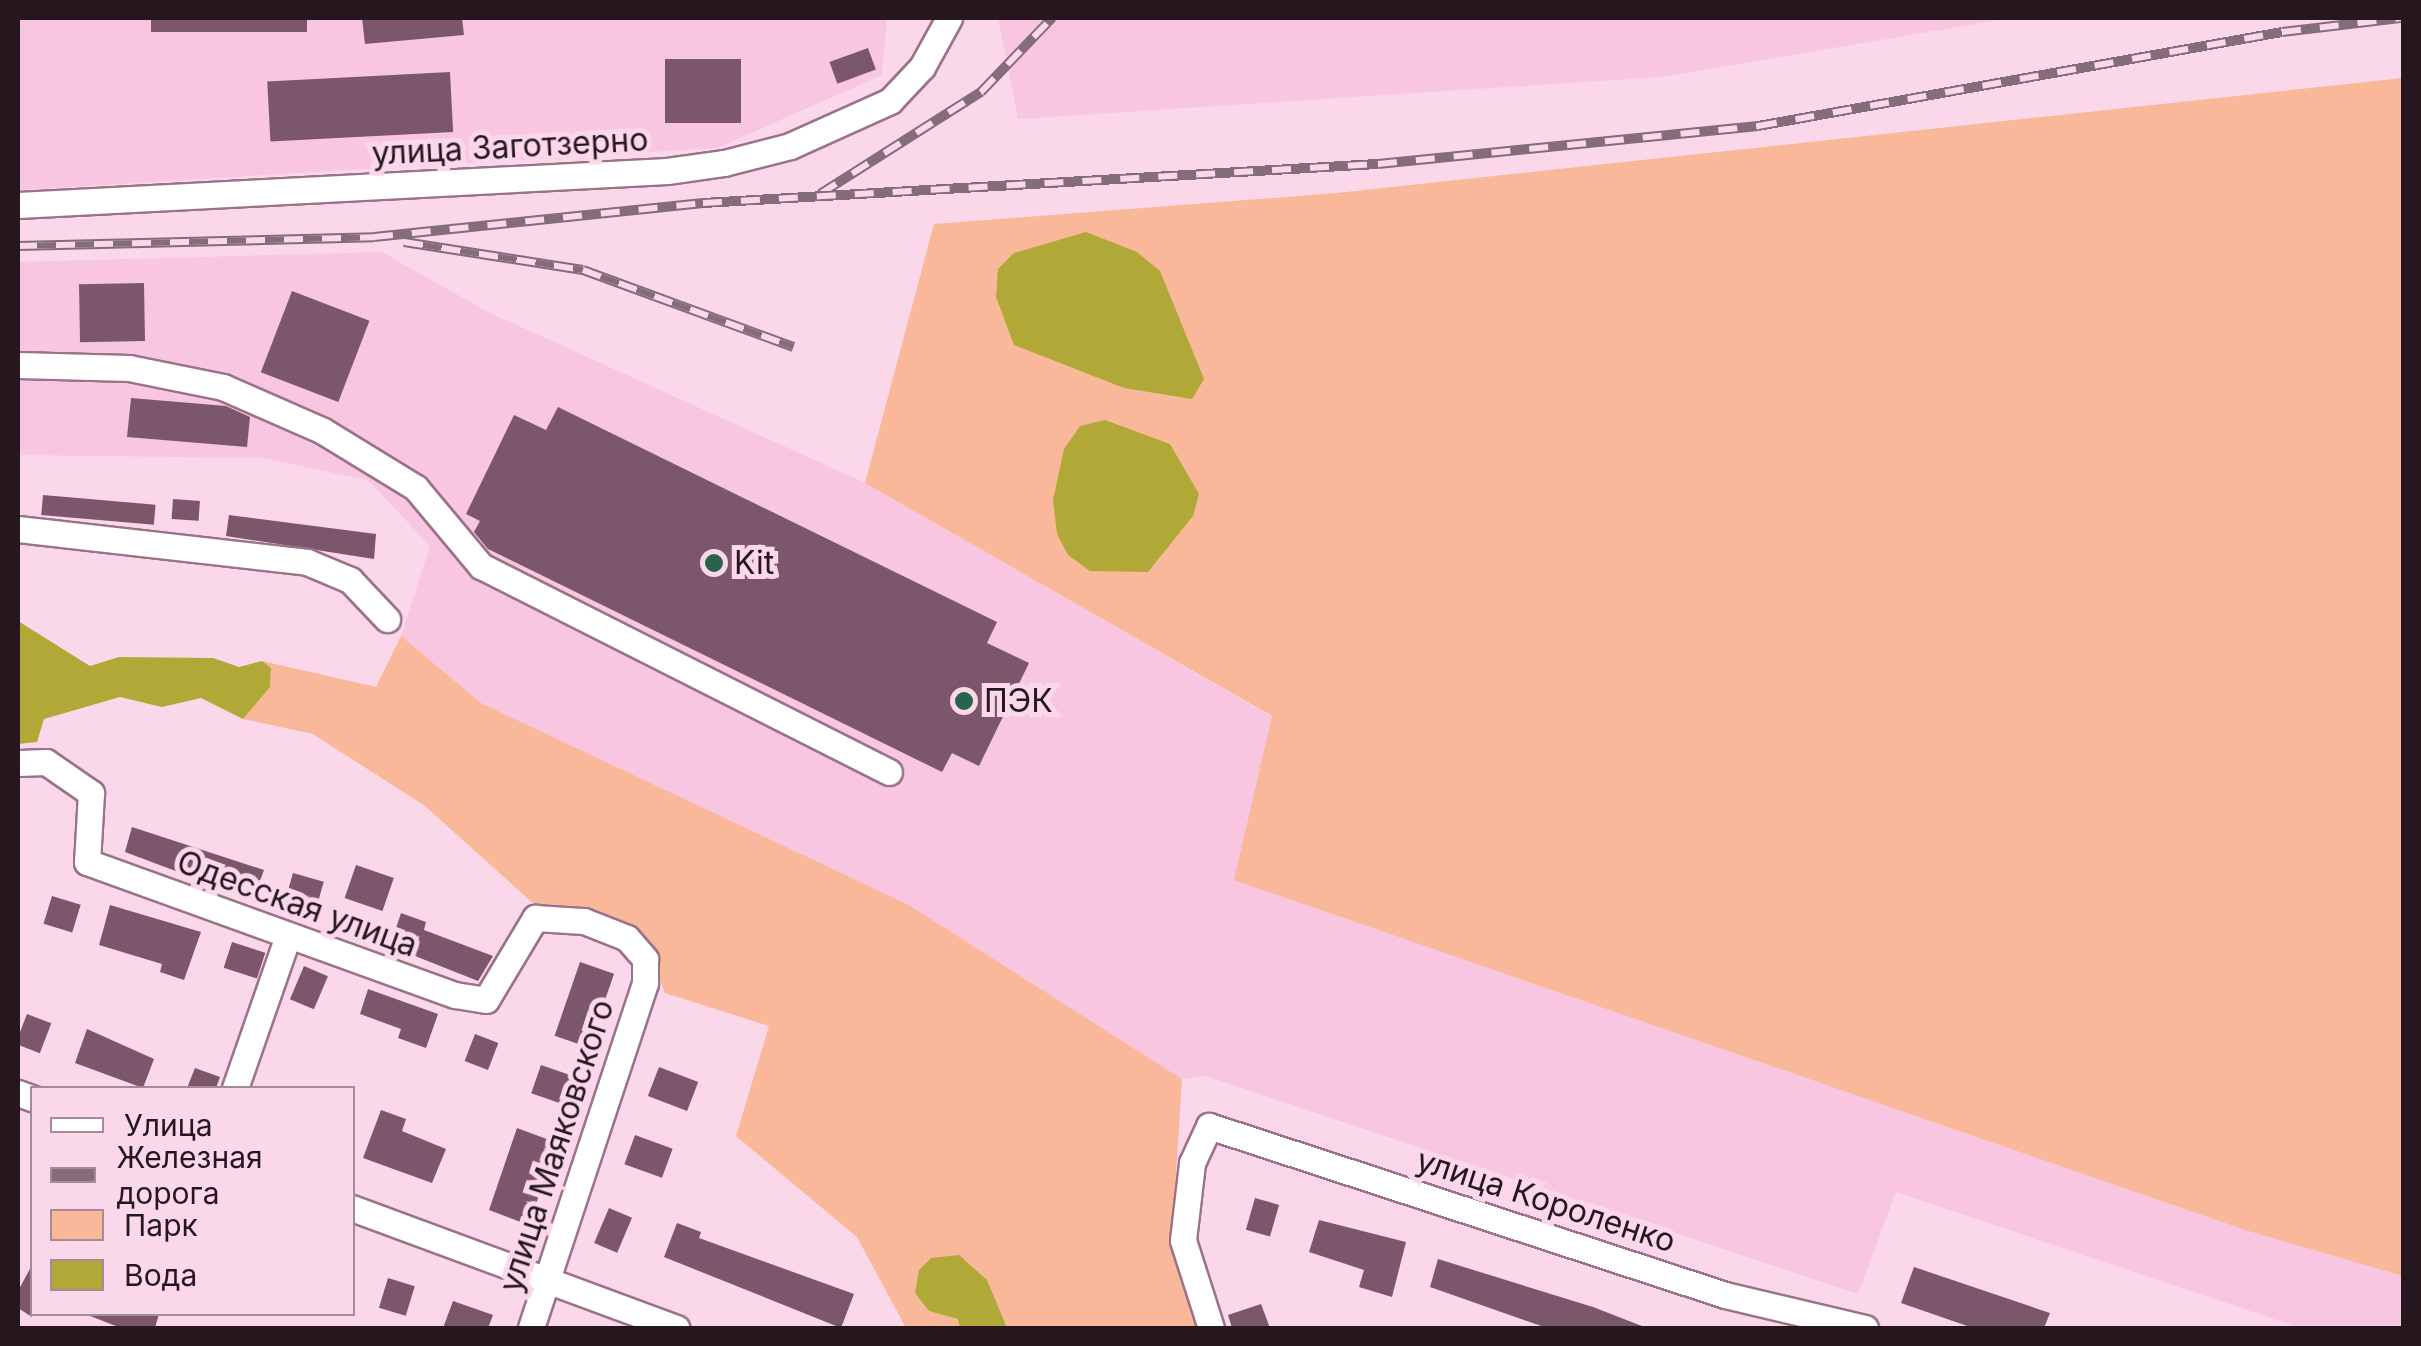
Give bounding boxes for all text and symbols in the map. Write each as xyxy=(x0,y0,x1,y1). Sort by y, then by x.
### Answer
street label: улица Заготзерно xyxy=(371,121,649,173)
place label: Kit xyxy=(734,544,774,582)
marker: Kit xyxy=(703,552,725,574)
place label: ПЭК xyxy=(984,682,1053,720)
marker: ПЭК xyxy=(953,690,975,712)
street label: Одесская улица xyxy=(172,843,422,965)
street label: улица Маяковского xyxy=(492,995,622,1297)
legend xyxy=(30,1086,355,1316)
text: Улица xyxy=(124,1107,213,1143)
text: Железная дорога xyxy=(116,1139,263,1211)
street label: улица Короленко xyxy=(1412,1141,1680,1261)
text: Парк xyxy=(124,1207,198,1243)
text: Вода xyxy=(124,1257,197,1293)

